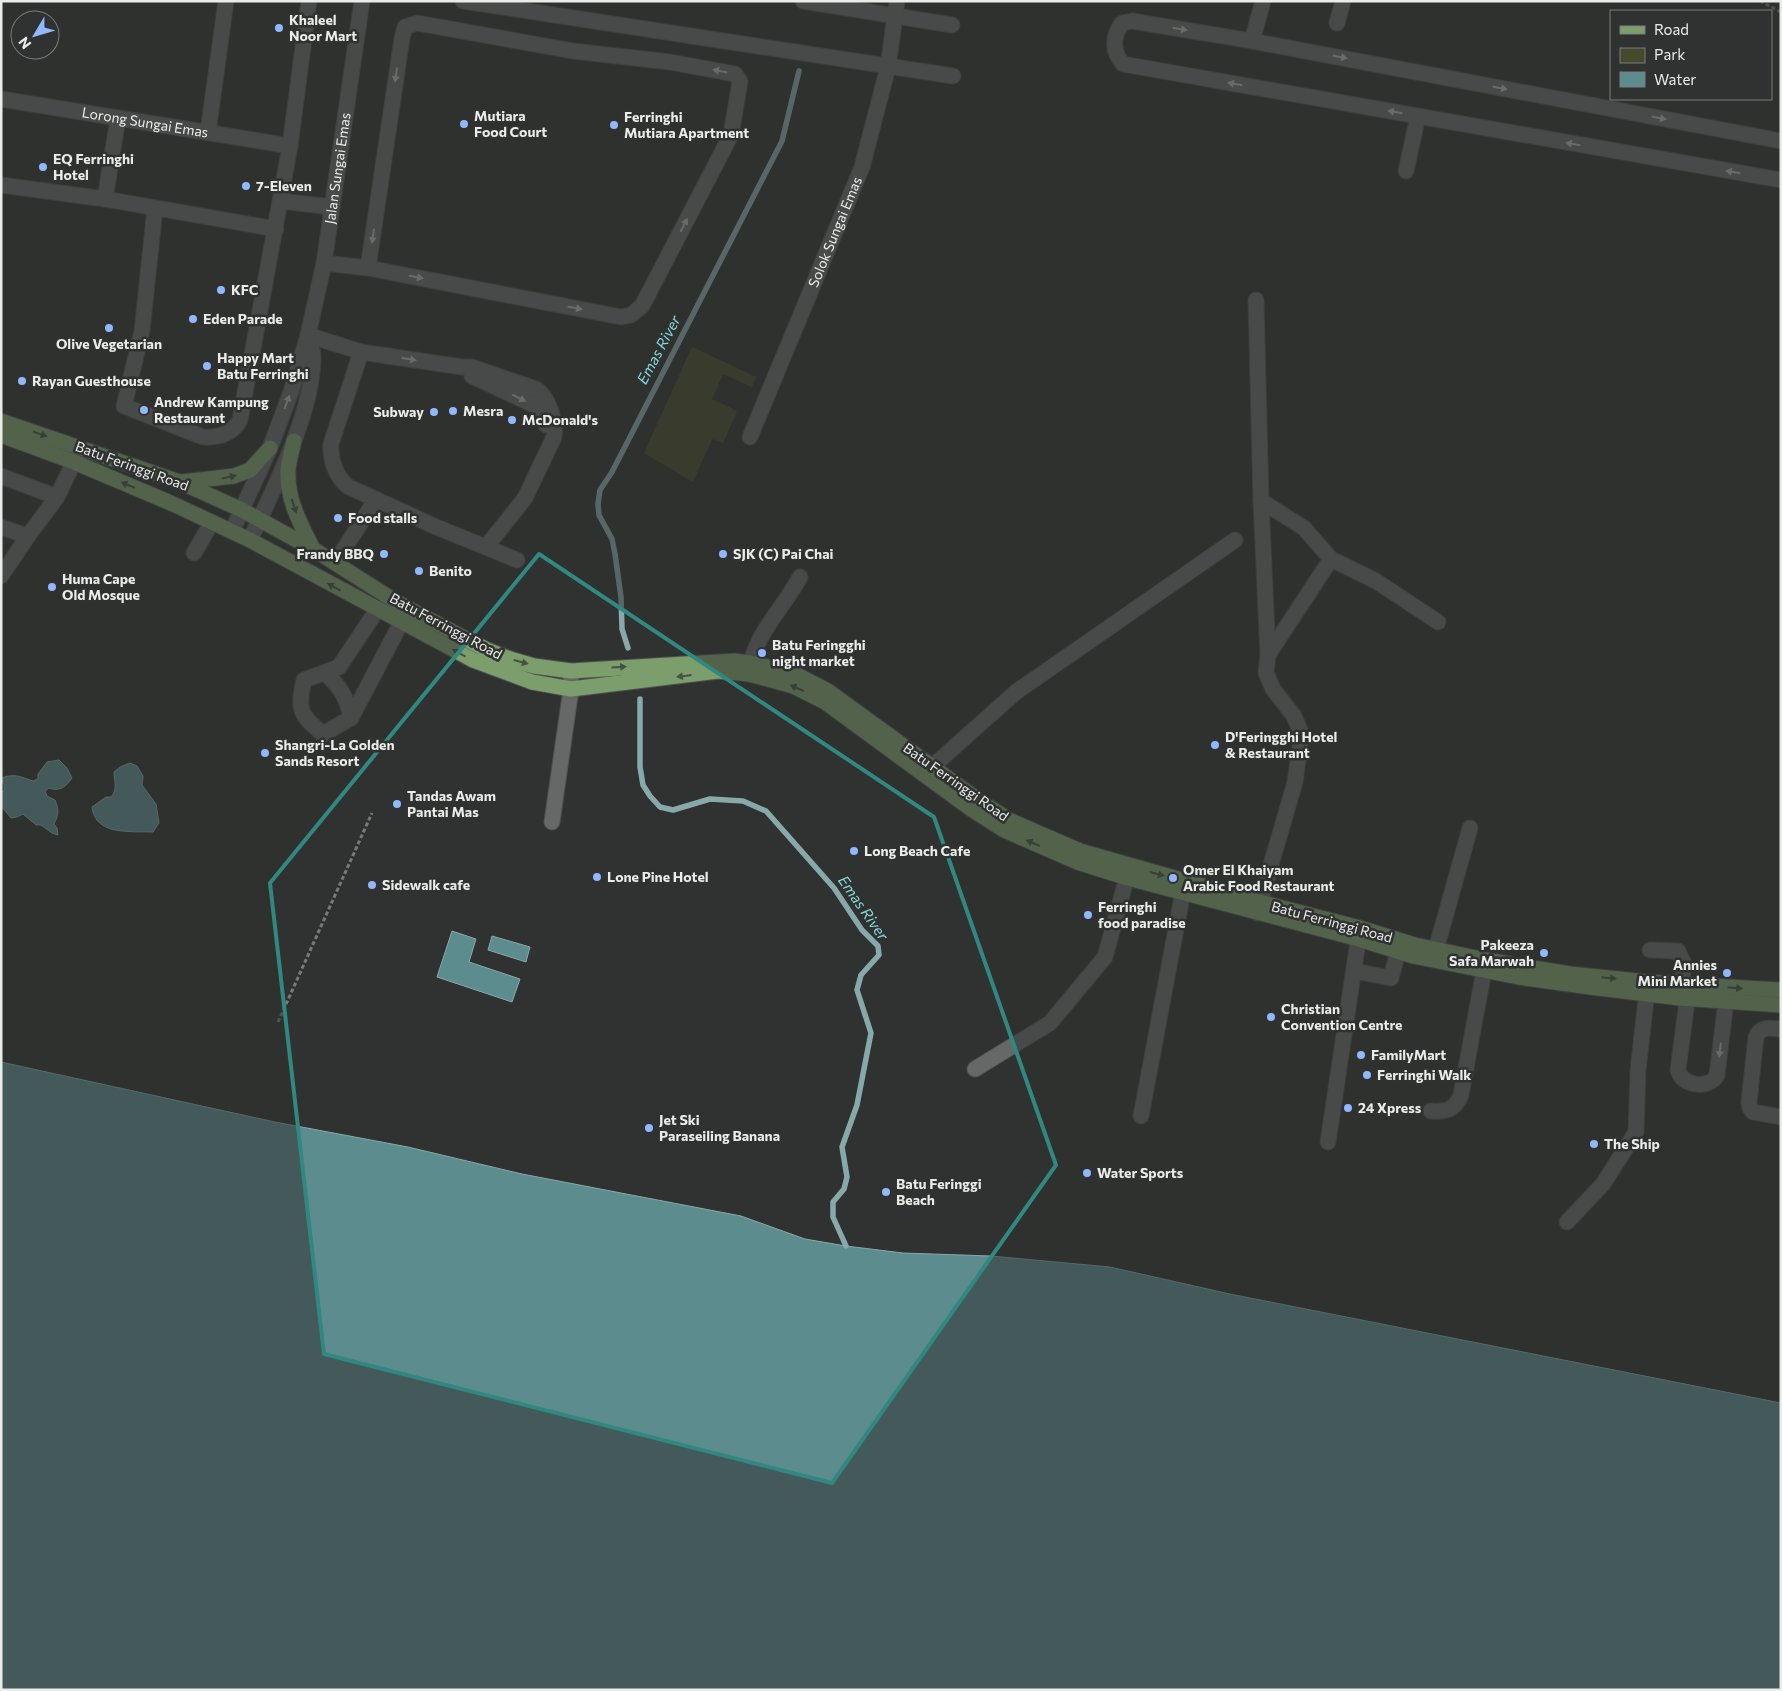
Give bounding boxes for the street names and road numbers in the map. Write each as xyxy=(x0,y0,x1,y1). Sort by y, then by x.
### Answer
street label: Lorong Sungai Emas xyxy=(81,103,210,141)
street label: Jalan Sungai Emas xyxy=(321,111,354,225)
street label: Solok Sungai Emas xyxy=(804,174,865,290)
street label: Batu Feringgi Road xyxy=(73,437,191,494)
street label: Batu Ferringgi Road xyxy=(387,589,505,662)
street label: Batu Ferringgi Road xyxy=(900,739,1012,824)
street label: Batu Ferringgi Road xyxy=(1270,897,1395,946)

